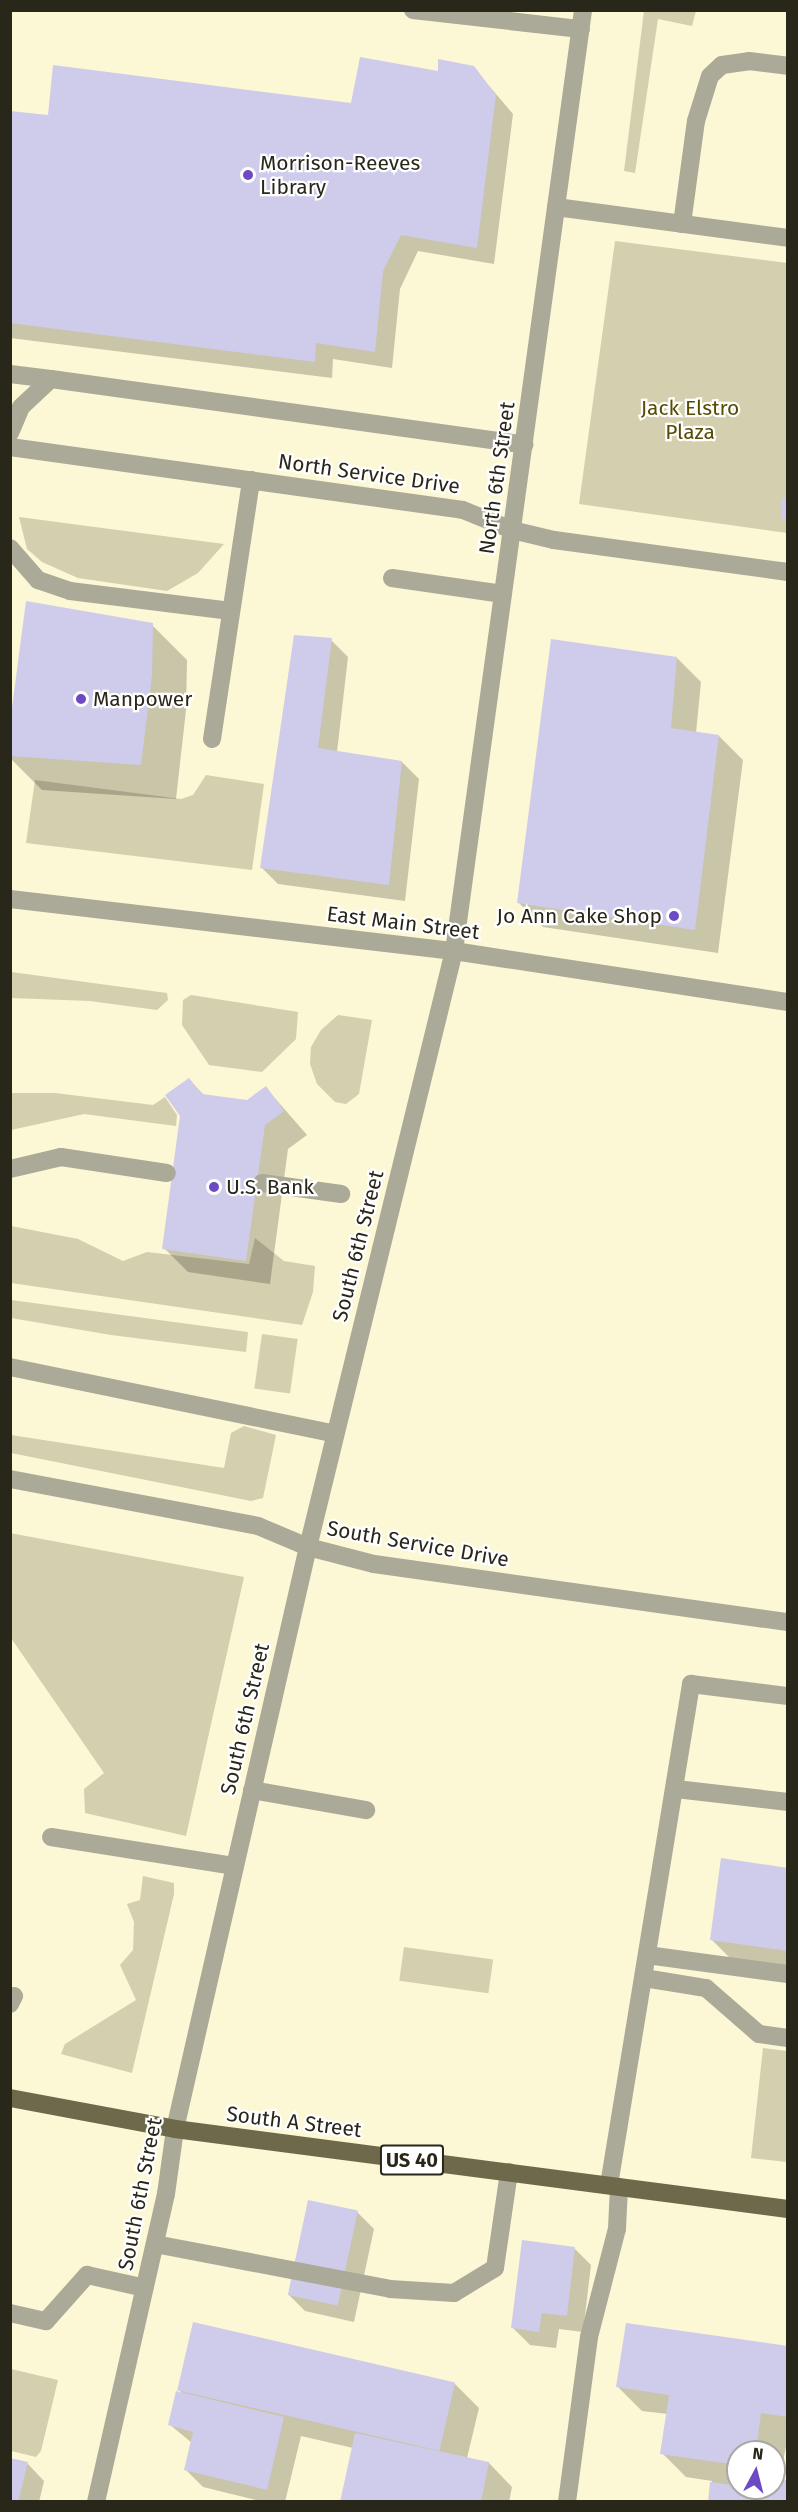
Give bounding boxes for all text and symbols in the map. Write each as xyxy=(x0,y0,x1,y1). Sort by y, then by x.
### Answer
place label: Morrison-Reeves Library xyxy=(260,150,420,200)
marker: Morrison-Reeves Library xyxy=(241,168,255,182)
park label: Jack Elstro Plaza xyxy=(641,395,739,445)
street label: North 6th Street xyxy=(474,400,520,556)
street label: North Service Drive xyxy=(276,449,462,499)
place label: Manpower xyxy=(93,686,192,712)
marker: Manpower xyxy=(74,692,88,706)
street label: East Main Street xyxy=(325,901,481,945)
place label: Jo Ann Cake Shop xyxy=(497,903,662,929)
marker: Jo Ann Cake Shop xyxy=(667,909,681,923)
street label: South 6th Street xyxy=(327,1168,389,1324)
place label: U.S. Bank xyxy=(226,1174,314,1200)
marker: U.S. Bank xyxy=(207,1180,221,1194)
street label: South Service Drive xyxy=(325,1516,511,1572)
street label: South 6th Street xyxy=(215,1641,275,1797)
street label: South A Street xyxy=(225,2101,363,2143)
street label: South 6th Street xyxy=(113,2116,167,2272)
road number: US 40 xyxy=(379,2143,445,2177)
north arrow xyxy=(726,2440,786,2500)
text: N xyxy=(752,2444,764,2464)

